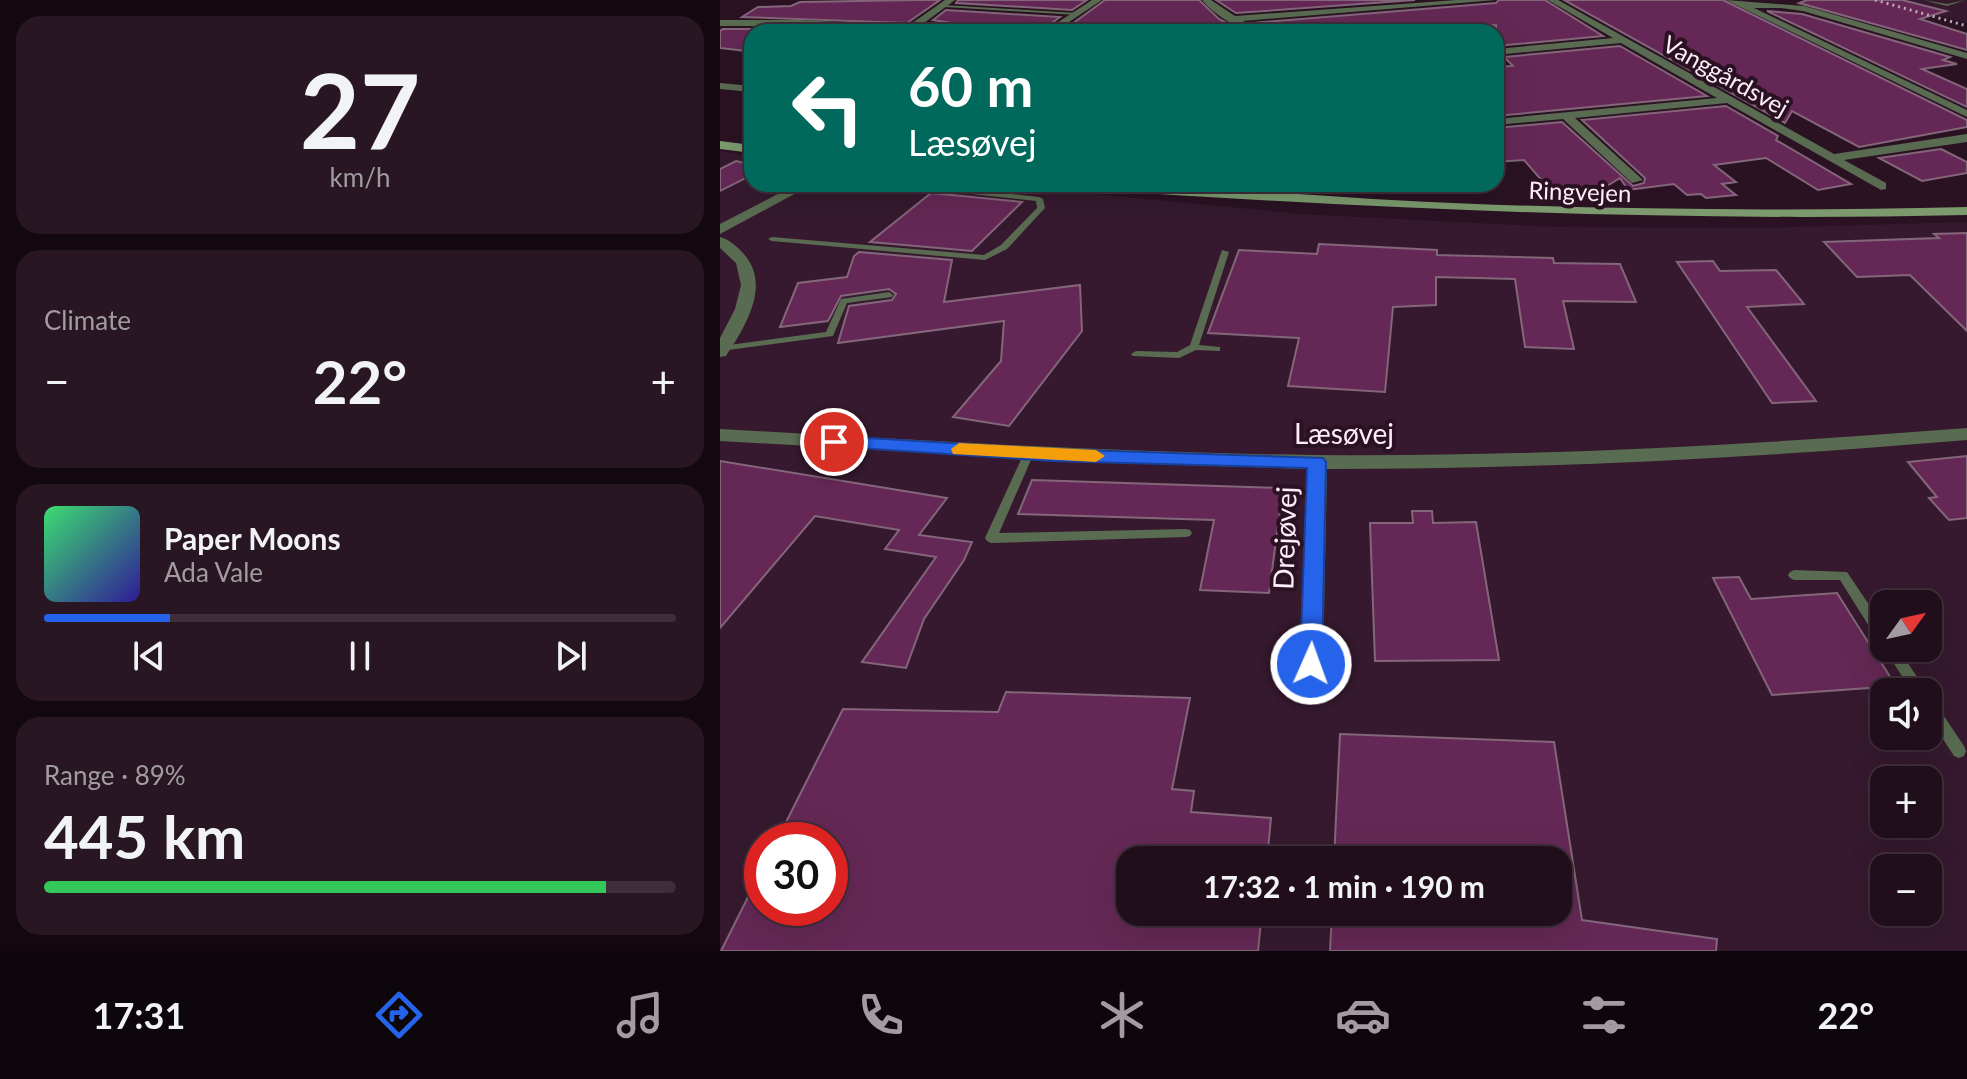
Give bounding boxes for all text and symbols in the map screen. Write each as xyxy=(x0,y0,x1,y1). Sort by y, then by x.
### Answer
street label: Vanggårdsvej xyxy=(1658,29,1794,121)
text: 27 xyxy=(300,46,420,171)
text: 60 m xyxy=(908,52,1033,119)
icon: left xyxy=(776,56,880,160)
text: Læsøvej xyxy=(908,120,1037,164)
text: km/h xyxy=(330,161,390,193)
street label: Ringvejen xyxy=(1528,175,1632,207)
text: Climate xyxy=(44,304,131,336)
text: 22° xyxy=(313,345,407,417)
text: − xyxy=(44,355,70,407)
text: + xyxy=(650,355,676,407)
pin xyxy=(800,408,868,476)
street label: Læsøvej xyxy=(1294,416,1394,450)
icon: arrive xyxy=(812,420,856,464)
street label: Drejøvej xyxy=(1265,486,1303,590)
text: Paper Moons xyxy=(164,520,341,556)
text: Ada Vale xyxy=(164,556,263,588)
north arrow xyxy=(1870,590,1942,662)
map controls xyxy=(1870,590,1942,926)
position arrow xyxy=(1269,622,1353,706)
icon: previous xyxy=(127,634,171,678)
icon: pause xyxy=(338,634,382,678)
icon: next xyxy=(549,634,593,678)
button: sound xyxy=(1870,678,1942,750)
text: Range · 89% xyxy=(44,759,186,791)
button: + xyxy=(1870,766,1942,838)
text: 445 km xyxy=(44,800,245,872)
speed limit sign: 30 xyxy=(744,822,848,926)
button: − xyxy=(1870,854,1942,926)
text: 17:32 · 1 min · 190 m xyxy=(1203,868,1485,904)
icon: directions xyxy=(371,987,427,1043)
icon: music xyxy=(612,987,668,1043)
icon: phone xyxy=(853,987,909,1043)
icon: climate xyxy=(1094,987,1150,1043)
icon: car xyxy=(1335,987,1391,1043)
icon: filters xyxy=(1576,987,1632,1043)
text: 17:31 xyxy=(93,993,185,1037)
text: 22° xyxy=(1818,993,1874,1037)

